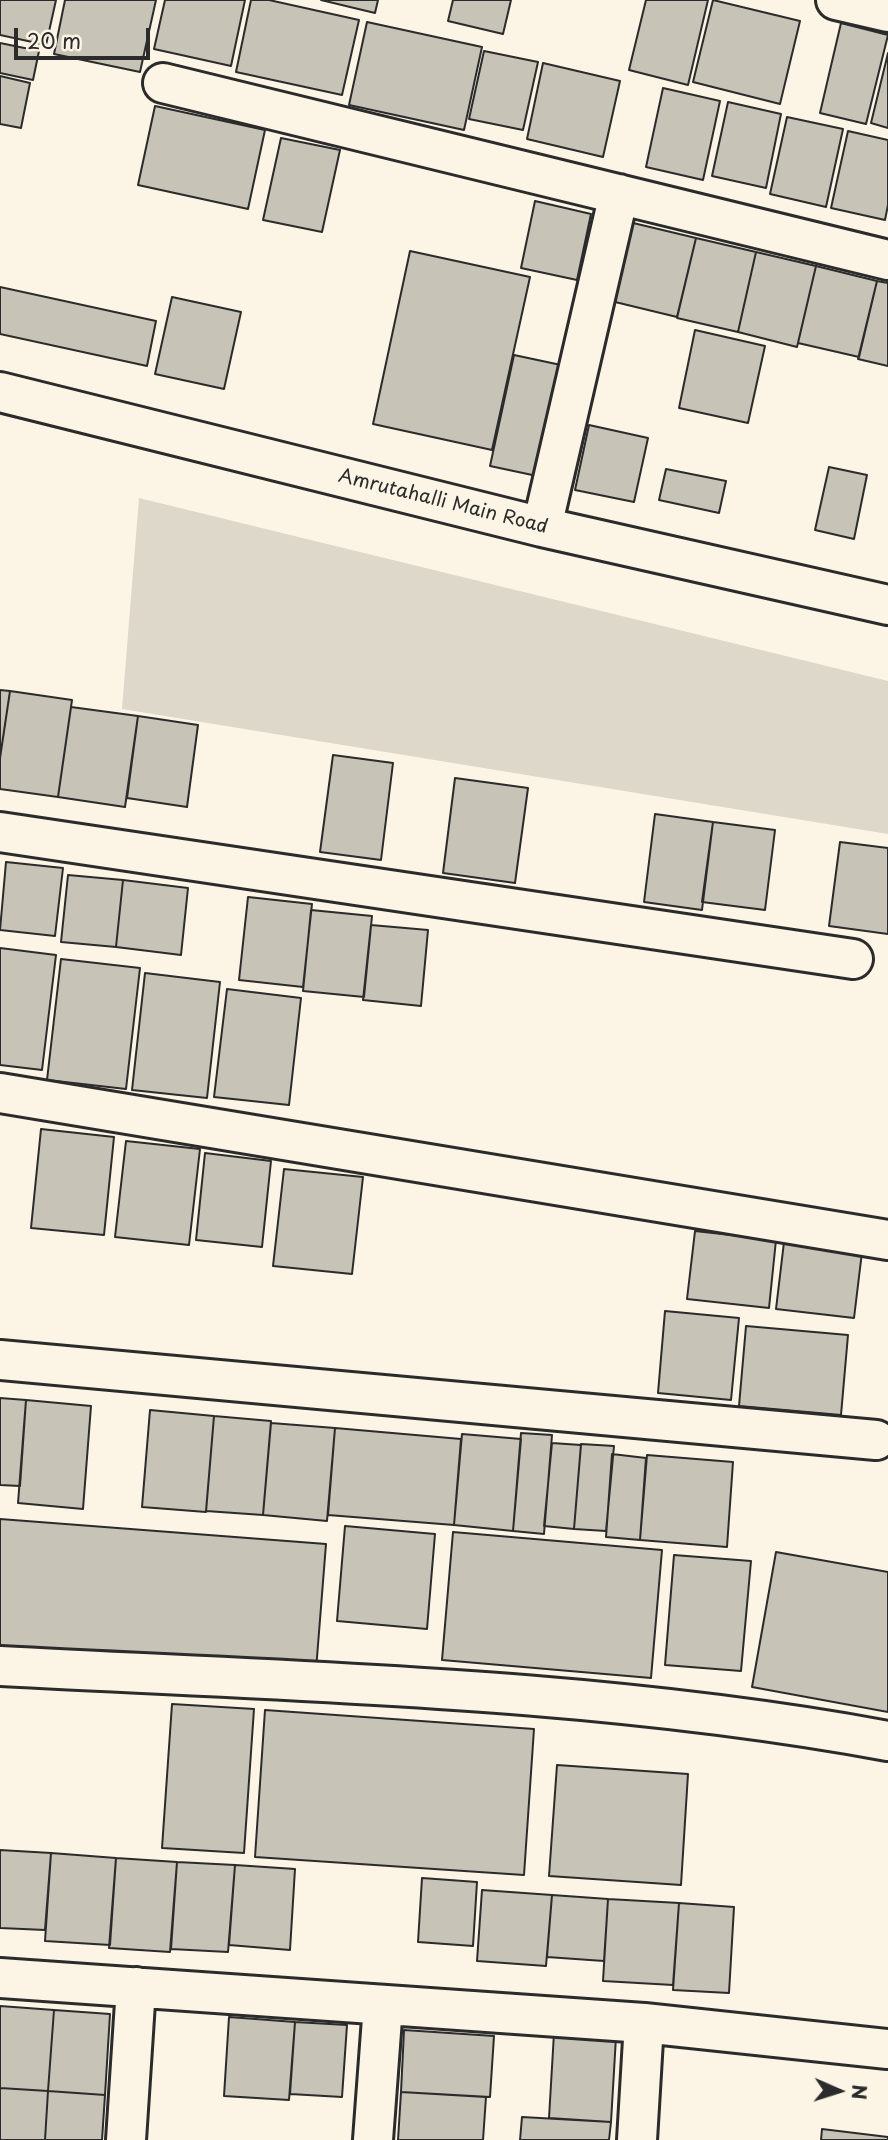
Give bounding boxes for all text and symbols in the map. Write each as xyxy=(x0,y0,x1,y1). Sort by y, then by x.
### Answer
scale bar xyxy=(18,14,154,58)
text: 20 m xyxy=(27,24,81,56)
street label: Amrutahalli Main Road xyxy=(336,465,550,539)
north arrow xyxy=(804,2056,874,2126)
text: N xyxy=(846,2084,874,2100)

